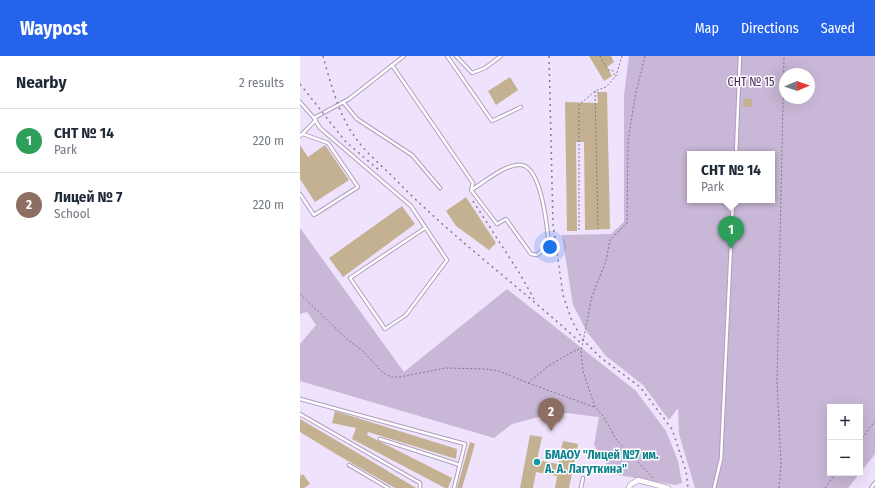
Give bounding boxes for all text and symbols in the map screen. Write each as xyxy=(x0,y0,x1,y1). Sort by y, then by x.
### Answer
text: Waypost xyxy=(20,17,88,40)
text: Map xyxy=(695,20,719,37)
text: Directions xyxy=(741,20,799,37)
text: Saved xyxy=(821,20,855,37)
north arrow xyxy=(779,68,815,104)
text: Nearby xyxy=(16,72,67,93)
text: 2 results xyxy=(239,75,284,90)
park label: СНТ № 15 xyxy=(728,75,775,89)
text: СНТ № 14 xyxy=(54,124,114,142)
text: 1 xyxy=(26,133,32,148)
text: 220 m xyxy=(253,133,284,148)
text: Park xyxy=(54,142,77,157)
popup xyxy=(687,151,775,203)
text: СНТ № 14 xyxy=(701,161,761,179)
text: Park xyxy=(701,179,724,194)
text: Лицей № 7 xyxy=(54,188,123,206)
text: 2 xyxy=(26,197,32,212)
text: 220 m xyxy=(253,197,284,212)
text: School xyxy=(54,206,90,221)
pin: 1 xyxy=(718,216,744,249)
your location xyxy=(540,237,560,257)
pin: 2 xyxy=(538,398,564,431)
map controls xyxy=(827,404,863,476)
button: + xyxy=(827,404,863,440)
button: − xyxy=(827,440,863,476)
place label: БМАОУ "Лицей №7 им. А. А. Лагуткина" xyxy=(544,448,659,476)
marker: БМАОУ "Лицей №7 им. А. А. Лагуткина" xyxy=(532,457,542,467)

